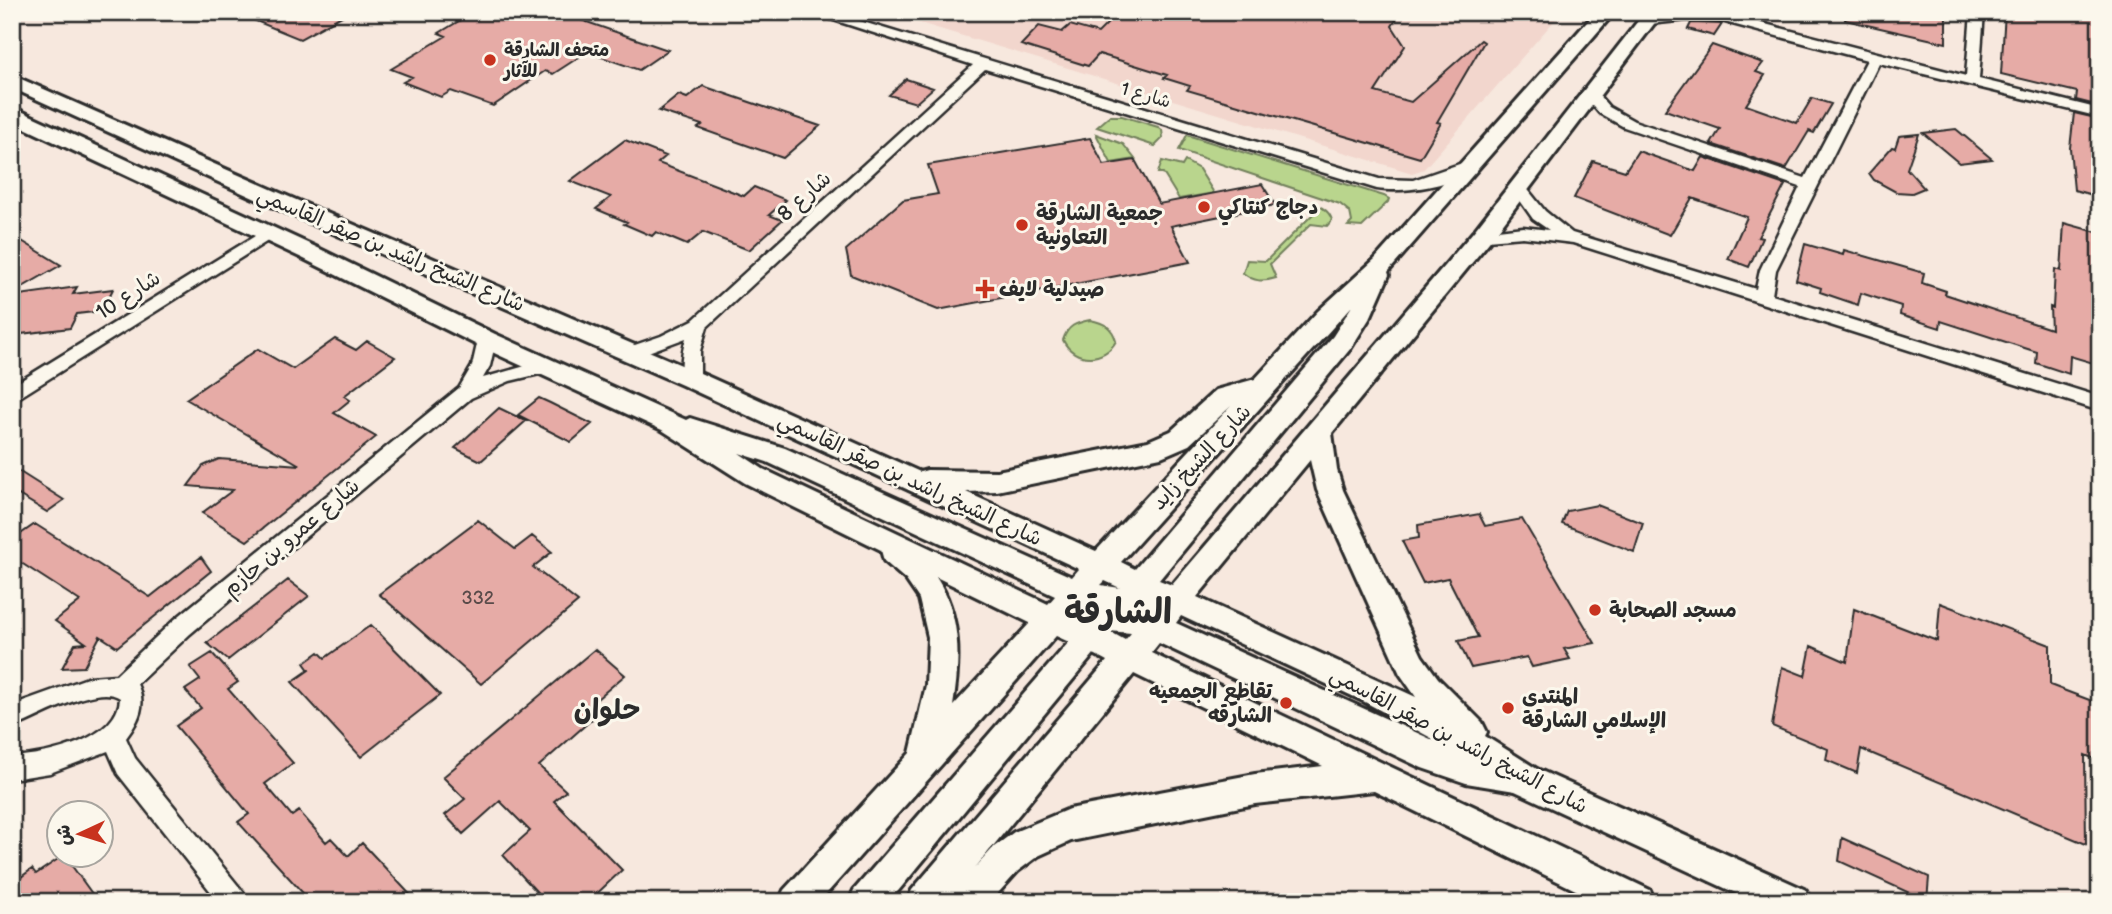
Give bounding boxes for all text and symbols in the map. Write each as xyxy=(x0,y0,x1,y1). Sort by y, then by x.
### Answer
place label: متحف الشارقة للآثار xyxy=(502,40,609,82)
marker: متحف الشارقة للآثار xyxy=(482,52,498,68)
street label: شارع 1 xyxy=(1118,78,1173,114)
street label: شارع 8 xyxy=(772,166,838,228)
street label: شارع الشيخ راشد بن صقر القاسمي xyxy=(251,182,528,323)
place label: دجاج كنتاكي xyxy=(1218,195,1318,226)
marker: دجاج كنتاكي xyxy=(1196,199,1212,215)
place label: جمعية الشارقة التعاونية xyxy=(1036,201,1163,251)
marker: جمعية الشارقة التعاونية xyxy=(1014,217,1030,233)
street label: شارع 10 xyxy=(91,265,166,327)
place label: صيدلية لايف xyxy=(999,277,1104,302)
marker: صيدلية لايف xyxy=(977,281,993,297)
street label: شارع الشيخ زايد xyxy=(1146,399,1258,517)
street label: شارع الشيخ راشد بن صقر القاسمي xyxy=(771,407,1046,557)
street label: شارع عمرو بن حازم xyxy=(218,473,366,604)
house number: 332 xyxy=(462,588,495,609)
district label: الشارقة xyxy=(1064,591,1172,634)
place label: مسجد الصحابة xyxy=(1609,598,1737,623)
marker: مسجد الصحابة xyxy=(1587,602,1603,618)
street label: شارع الشيخ راشد بن صقر القاسمي xyxy=(1323,662,1592,824)
place label: تقاطع الجمعيه الشارقه xyxy=(1149,679,1273,728)
place label: المنتدى الإسلامي الشارقة xyxy=(1522,684,1666,739)
district label: حلوان xyxy=(574,694,640,727)
marker: تقاطع الجمعيه الشارقه xyxy=(1278,695,1294,711)
marker: المنتدى الإسلامي الشارقة xyxy=(1500,700,1516,716)
north arrow xyxy=(46,799,116,869)
text: ش xyxy=(52,824,77,846)

